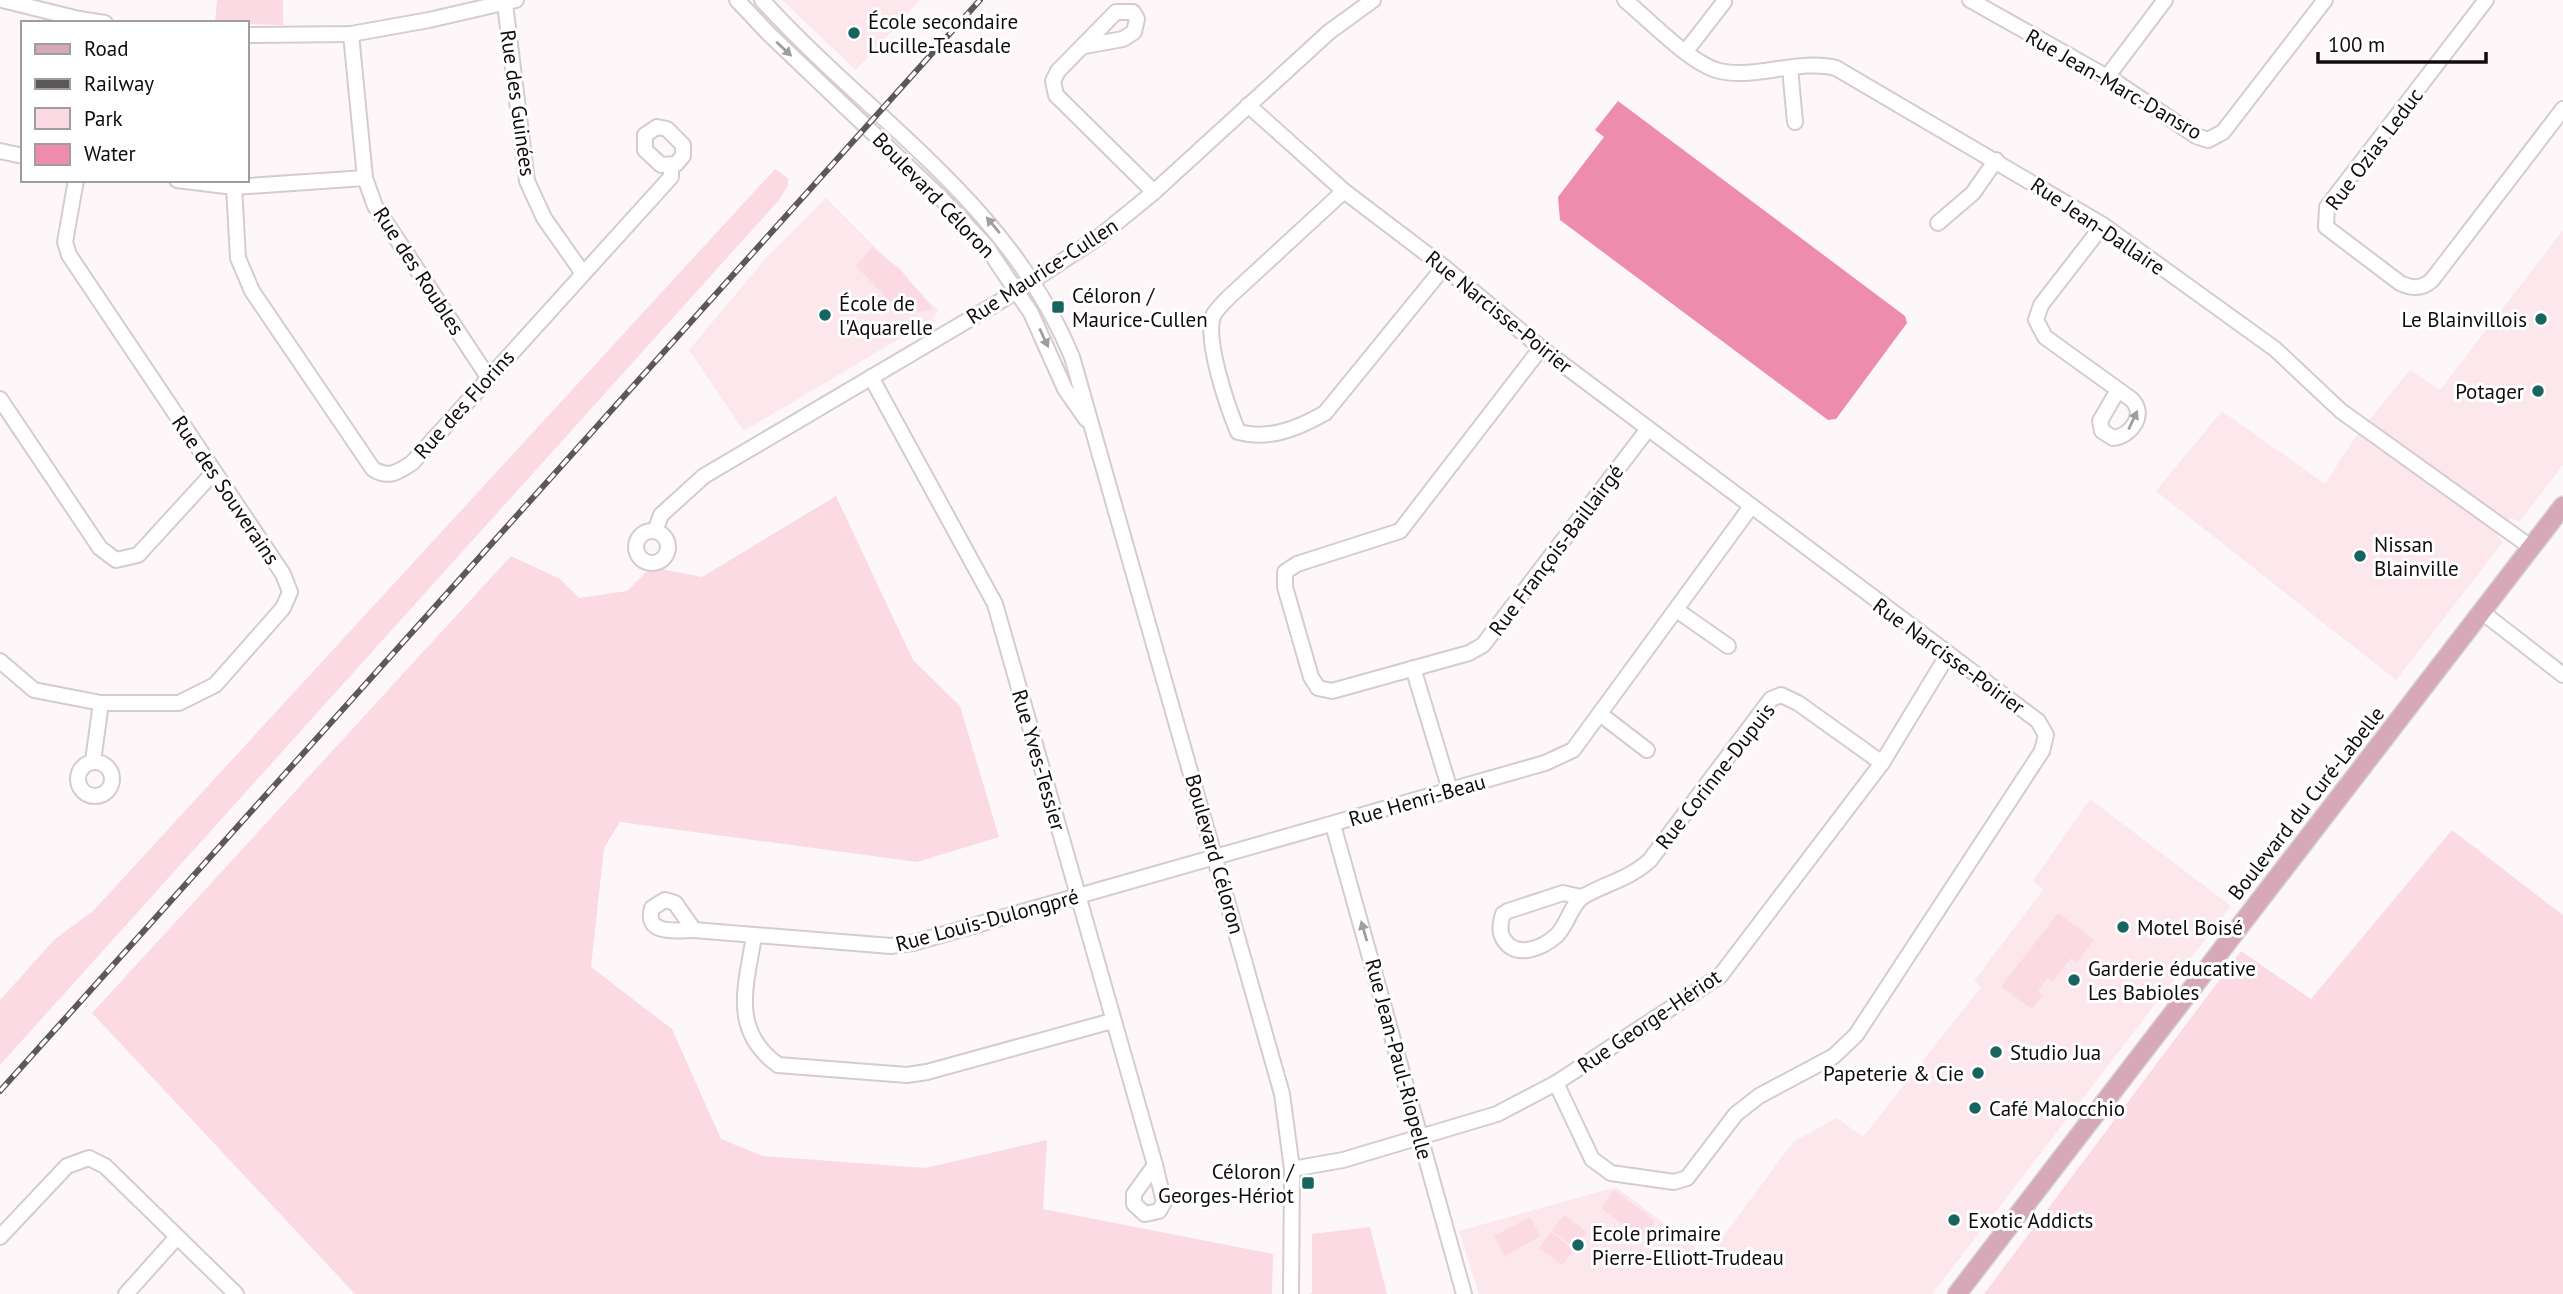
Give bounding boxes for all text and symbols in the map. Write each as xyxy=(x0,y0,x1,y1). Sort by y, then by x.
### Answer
place label: École secondaire Lucille-Teasdale xyxy=(868,8,1018,59)
legend xyxy=(21,21,248,182)
scale bar xyxy=(2318,21,2486,65)
street label: Rue Jean-Marc-Dansro xyxy=(2021,23,2207,145)
marker: École secondaire Lucille-Teasdale xyxy=(846,25,862,41)
street label: Rue des Guinées xyxy=(494,28,542,178)
text: 100 m xyxy=(2328,31,2385,58)
text: Road xyxy=(84,35,128,62)
one-way arrow xyxy=(775,41,793,57)
text: Railway xyxy=(84,70,154,97)
street label: Rue Ozias Leduc xyxy=(2319,83,2429,215)
text: Park xyxy=(84,105,123,132)
street label: Boulevard Céloron xyxy=(867,126,1001,264)
text: Water xyxy=(84,140,136,167)
street label: Rue Jean-Dallaire xyxy=(2026,171,2170,281)
street label: Rue des Roubles xyxy=(368,202,470,340)
street label: Rue Maurice-Cullen xyxy=(961,212,1123,330)
one-way arrow xyxy=(986,217,1001,234)
street label: Rue Narcisse-Poirier xyxy=(1420,245,1578,379)
place label: Céloron / Maurice-Cullen xyxy=(1072,282,1208,333)
place label: École de l'Aquarelle xyxy=(839,290,933,341)
marker: Céloron / Maurice-Cullen xyxy=(1050,299,1066,315)
place label: Le Blainvillois xyxy=(2401,306,2527,333)
marker: École de l'Aquarelle xyxy=(817,307,833,323)
marker: Le Blainvillois xyxy=(2533,311,2549,327)
one-way arrow xyxy=(1039,328,1050,349)
street label: Rue des Florins xyxy=(408,344,520,464)
place label: Potager xyxy=(2455,378,2524,405)
marker: Potager xyxy=(2530,383,2546,399)
street label: Rue des Souverains xyxy=(166,410,286,570)
one-way arrow xyxy=(2127,410,2139,430)
street label: Rue François-Baillairgé xyxy=(1483,459,1629,641)
place label: Nissan Blainville xyxy=(2374,531,2459,582)
marker: Nissan Blainville xyxy=(2352,548,2368,564)
street label: Rue Narcisse-Poirier xyxy=(1868,592,2030,720)
street label: Rue Yves-Tessier xyxy=(1006,686,1072,834)
street label: Rue Corinne-Dupuis xyxy=(1649,697,1781,855)
street label: Boulevard du Curé-Labelle xyxy=(2222,701,2390,905)
street label: Rue Henri-Beau xyxy=(1345,768,1489,832)
street label: Boulevard Céloron xyxy=(1179,771,1251,937)
street label: Rue Louis-Dulongpré xyxy=(892,883,1082,957)
place label: Motel Boisé xyxy=(2137,914,2243,941)
marker: Motel Boisé xyxy=(2115,919,2131,935)
one-way arrow xyxy=(1358,920,1368,941)
place label: Garderie éducative Les Babioles xyxy=(2088,955,2256,1006)
street label: Rue Jean-Paul-Riopelle xyxy=(1359,956,1439,1162)
street label: Rue George-Hériot xyxy=(1572,963,1726,1079)
marker: Garderie éducative Les Babioles xyxy=(2066,972,2082,988)
place label: Studio Jua xyxy=(2010,1039,2101,1066)
marker: Studio Jua xyxy=(1988,1044,2004,1060)
place label: Papeterie & Cie xyxy=(1823,1060,1964,1087)
marker: Papeterie & Cie xyxy=(1970,1065,1986,1081)
place label: Café Malocchio xyxy=(1989,1095,2125,1122)
marker: Café Malocchio xyxy=(1967,1100,1983,1116)
place label: Céloron / Georges-Hériot xyxy=(1158,1158,1296,1209)
marker: Céloron / Georges-Hériot xyxy=(1300,1175,1316,1191)
place label: Exotic Addicts xyxy=(1968,1207,2093,1234)
marker: Exotic Addicts xyxy=(1946,1212,1962,1228)
place label: Ecole primaire Pierre-Elliott-Trudeau xyxy=(1592,1220,1784,1271)
marker: Ecole primaire Pierre-Elliott-Trudeau xyxy=(1570,1237,1586,1253)

